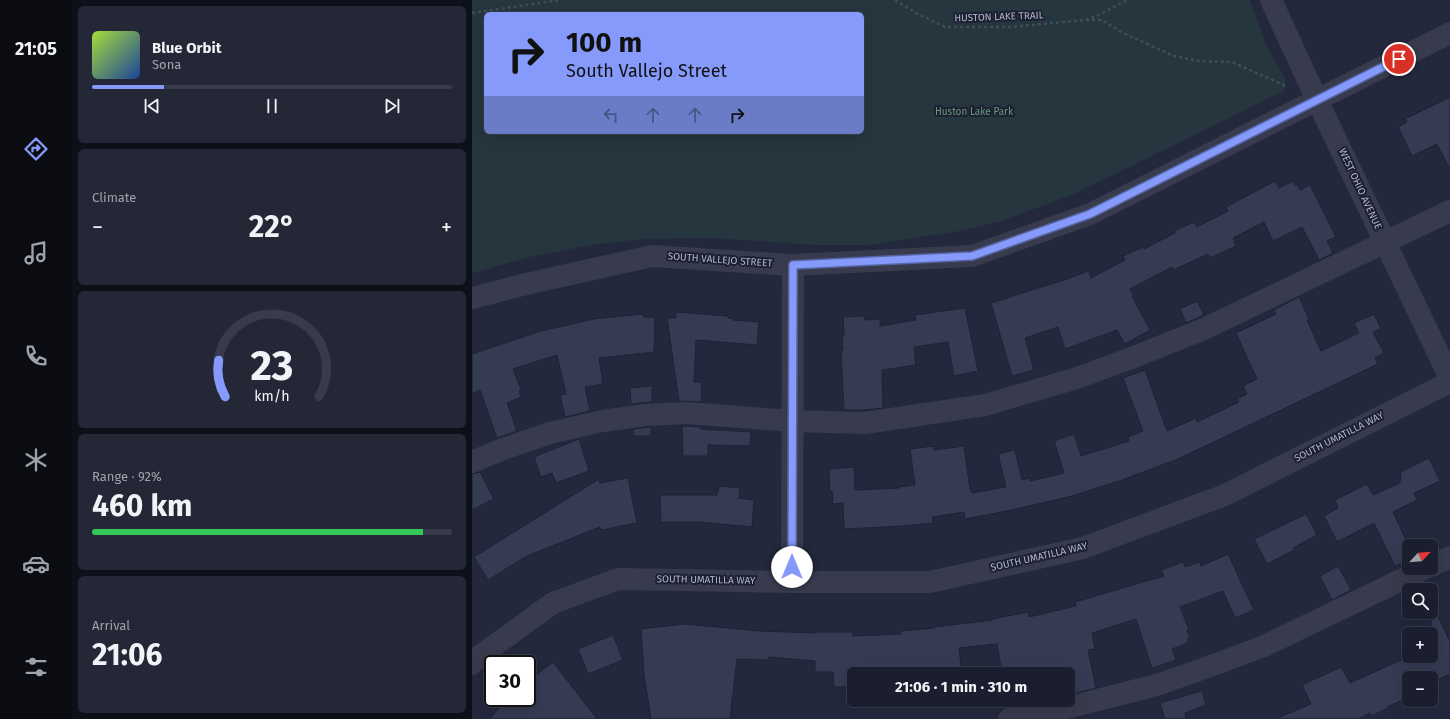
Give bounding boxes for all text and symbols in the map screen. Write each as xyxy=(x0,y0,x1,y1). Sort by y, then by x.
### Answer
street label: HUSTON LAKE TRAIL xyxy=(954,9,1044,25)
text: 100 m xyxy=(566,26,642,59)
icon: right xyxy=(500,28,552,80)
text: 21:05 xyxy=(15,38,57,60)
text: Blue Orbit xyxy=(152,39,221,57)
pin xyxy=(1382,42,1416,76)
icon: arrive xyxy=(1388,48,1410,70)
text: Sona xyxy=(152,57,181,72)
text: South Vallejo Street xyxy=(566,60,727,82)
icon: previous xyxy=(141,95,163,117)
icon: pause xyxy=(261,95,283,117)
icon: next xyxy=(381,95,403,117)
icon: left xyxy=(600,104,622,126)
icon: ahead xyxy=(642,104,664,126)
icon: ahead xyxy=(684,104,706,126)
icon: right xyxy=(726,104,748,126)
park label: Huston Lake Park xyxy=(935,106,1014,118)
icon: directions xyxy=(22,135,50,163)
street label: WEST OHIO AVENUE xyxy=(1336,147,1384,231)
text: Climate xyxy=(92,190,136,205)
text: 22° xyxy=(249,209,295,245)
text: − xyxy=(92,214,103,241)
text: + xyxy=(441,214,452,241)
icon: music xyxy=(22,239,50,267)
street label: SOUTH VALLEJO STREET xyxy=(667,250,774,270)
text: 23 xyxy=(251,341,293,391)
icon: phone xyxy=(22,342,50,370)
text: km/h xyxy=(254,388,290,405)
street label: SOUTH UMATILLA WAY xyxy=(1292,409,1386,465)
icon: climate xyxy=(22,446,50,474)
text: Range · 92% xyxy=(92,469,162,484)
text: 460 km xyxy=(92,488,192,524)
north arrow xyxy=(1402,539,1438,575)
map controls xyxy=(1402,539,1438,707)
street label: SOUTH UMATILLA WAY xyxy=(990,540,1089,574)
position arrow xyxy=(771,546,813,588)
icon: car xyxy=(22,550,50,578)
street label: SOUTH UMATILLA WAY xyxy=(657,573,756,587)
button: search xyxy=(1402,583,1438,619)
text: Arrival xyxy=(92,618,130,633)
button: + xyxy=(1402,627,1438,663)
text: 21:06 xyxy=(92,637,162,673)
icon: filters xyxy=(22,653,50,681)
speed limit sign: 30 xyxy=(484,655,536,707)
button: − xyxy=(1402,671,1438,707)
text: 21:06 · 1 min · 310 m xyxy=(895,678,1027,696)

